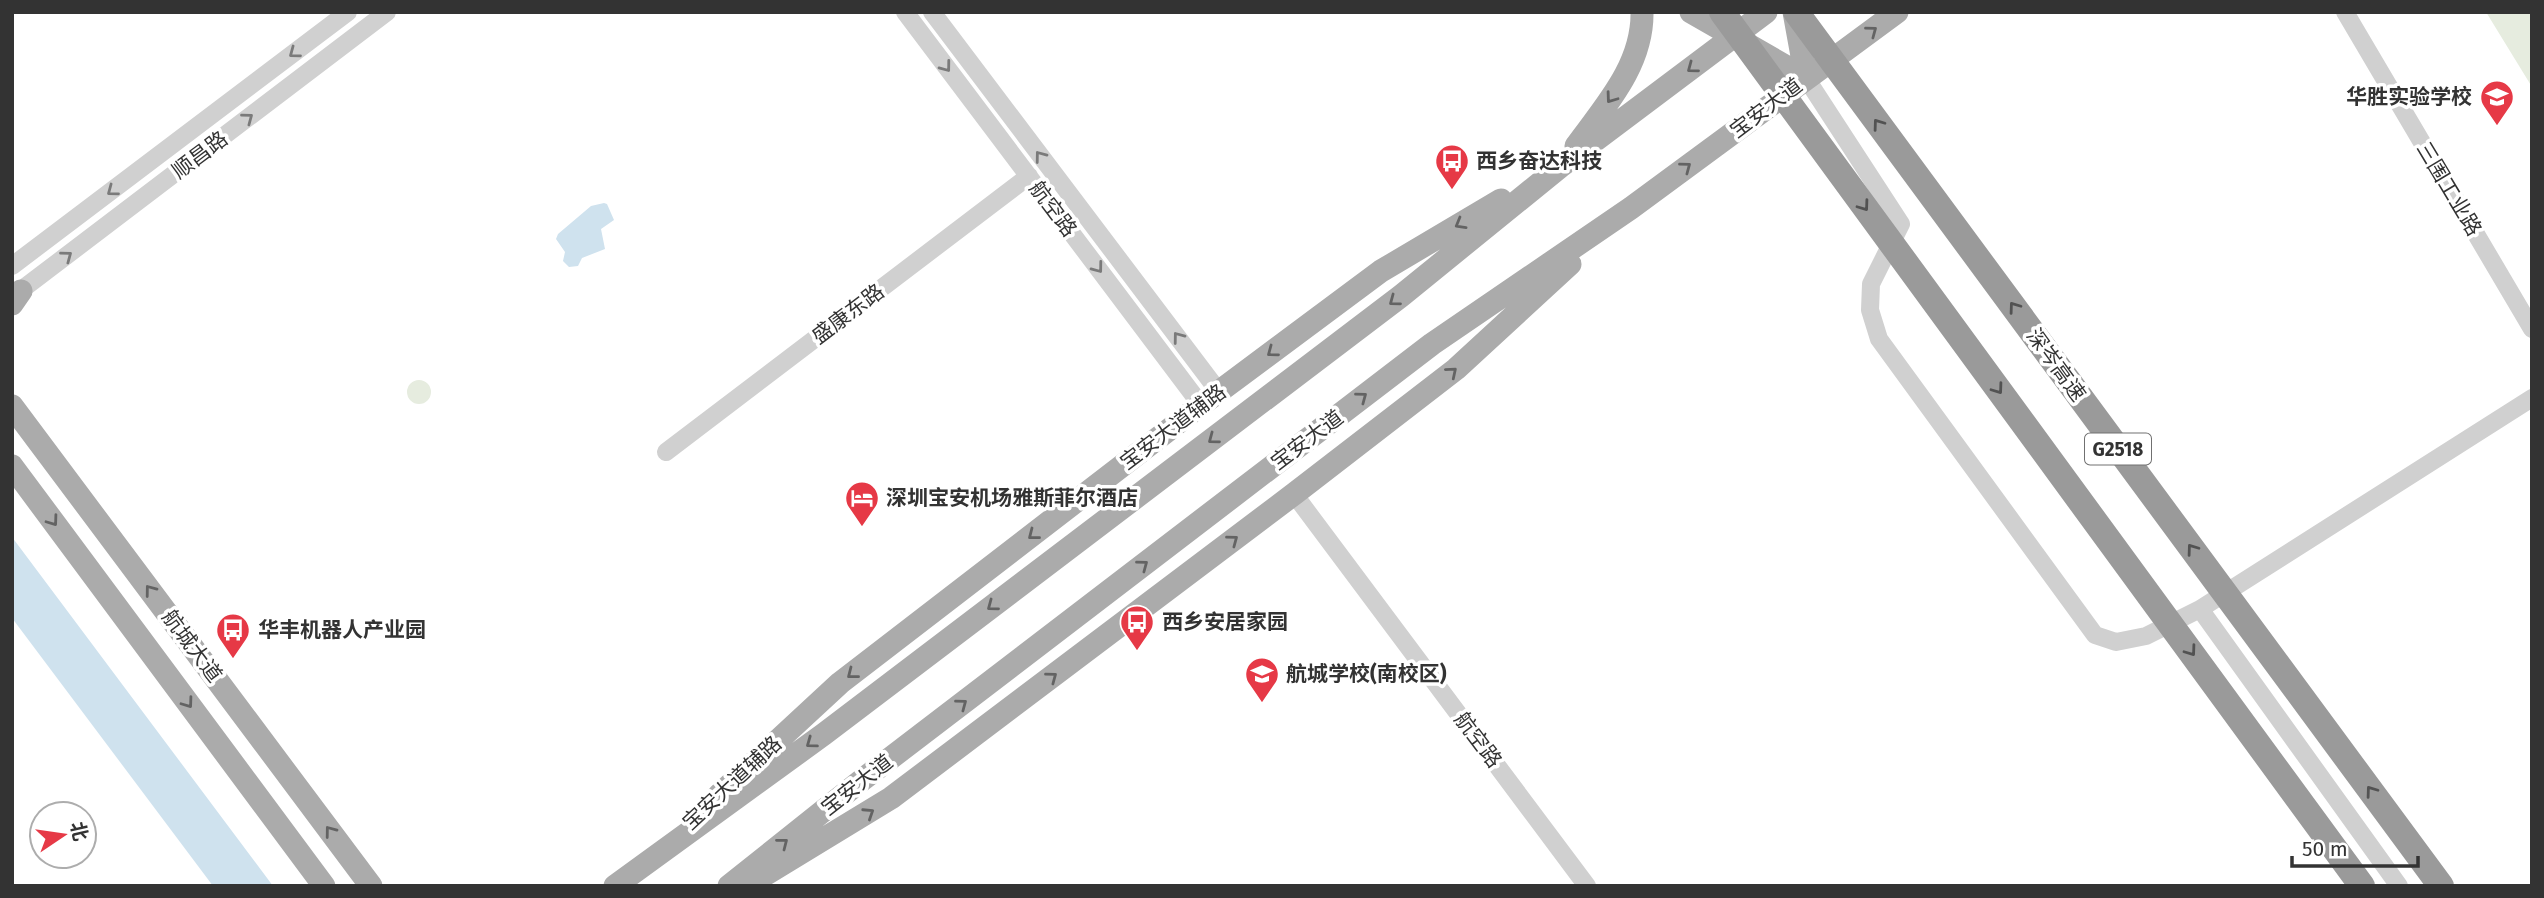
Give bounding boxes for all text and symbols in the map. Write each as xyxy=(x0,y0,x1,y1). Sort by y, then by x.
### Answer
one-way arrow xyxy=(1864,27,1876,39)
one-way arrow xyxy=(289,45,301,58)
one-way arrow xyxy=(938,59,951,72)
one-way arrow xyxy=(1687,60,1700,73)
street label: 宝安大道 xyxy=(1725,72,1807,144)
school or university icon: 华胜实验学校 xyxy=(2478,78,2516,127)
place label: 华胜实验学校 xyxy=(2346,84,2472,110)
one-way arrow xyxy=(1607,90,1619,103)
one-way arrow xyxy=(240,114,252,127)
one-way arrow xyxy=(1874,119,1887,132)
street label: 顺昌路 xyxy=(167,126,233,184)
street label: 三围工业路 xyxy=(2411,137,2487,241)
bus stop icon: 西乡奋达科技 xyxy=(1433,142,1471,191)
place label: 西乡奋达科技 xyxy=(1476,148,1602,174)
one-way arrow xyxy=(1036,151,1049,163)
one-way arrow xyxy=(1678,163,1691,175)
street label: 航空路 xyxy=(1024,176,1082,242)
one-way arrow xyxy=(107,182,120,195)
one-way arrow xyxy=(1855,198,1868,210)
one-way arrow xyxy=(1454,216,1467,229)
one-way arrow xyxy=(59,252,71,265)
one-way arrow xyxy=(1090,260,1102,273)
street label: 盛康东路 xyxy=(807,278,889,350)
one-way arrow xyxy=(1389,293,1402,306)
one-way arrow xyxy=(2009,302,2022,315)
street label: 深岑高速 xyxy=(2021,323,2091,407)
one-way arrow xyxy=(1173,332,1186,345)
one-way arrow xyxy=(1267,344,1280,356)
one-way arrow xyxy=(1445,367,1457,380)
street label: 宝安大道辅路 xyxy=(1115,379,1231,475)
one-way arrow xyxy=(1990,381,2002,394)
one-way arrow xyxy=(1355,393,1367,406)
street label: 宝安大道 xyxy=(1266,404,1348,476)
one-way arrow xyxy=(1208,430,1220,443)
road number: G2518 xyxy=(2085,433,2151,464)
hotel icon: 深圳宝安机场雅斯菲尔酒店 xyxy=(843,479,881,528)
place label: 深圳宝安机场雅斯菲尔酒店 xyxy=(886,485,1138,511)
one-way arrow xyxy=(45,513,57,525)
one-way arrow xyxy=(1028,526,1040,539)
one-way arrow xyxy=(1225,536,1238,548)
one-way arrow xyxy=(2188,544,2201,557)
one-way arrow xyxy=(1135,561,1148,574)
one-way arrow xyxy=(145,585,158,598)
one-way arrow xyxy=(988,598,1000,610)
bus stop icon: 西乡安居家园 xyxy=(1118,603,1156,652)
street label: 航城大道 xyxy=(156,605,228,687)
place label: 西乡安居家园 xyxy=(1162,609,1288,635)
bus stop icon: 华丰机器人产业园 xyxy=(214,611,252,660)
place label: 华丰机器人产业园 xyxy=(258,617,426,643)
one-way arrow xyxy=(2182,644,2195,656)
school or university icon: 航城学校(南校区) xyxy=(1243,655,1281,704)
place label: 航城学校(南校区) xyxy=(1286,661,1447,687)
one-way arrow xyxy=(848,665,860,678)
one-way arrow xyxy=(1044,673,1056,686)
one-way arrow xyxy=(180,696,192,708)
one-way arrow xyxy=(955,699,967,712)
street label: 航空路 xyxy=(1449,707,1507,773)
street label: 宝安大道辅路 xyxy=(677,731,787,835)
one-way arrow xyxy=(806,735,819,747)
street label: 宝安大道 xyxy=(816,749,898,821)
one-way arrow xyxy=(2367,787,2380,799)
north arrow xyxy=(28,800,98,870)
one-way arrow xyxy=(861,808,874,821)
text: 北 xyxy=(66,819,92,843)
scale bar xyxy=(2292,824,2418,868)
one-way arrow xyxy=(326,826,338,839)
text: 50 m xyxy=(2302,836,2348,862)
one-way arrow xyxy=(775,839,787,852)

